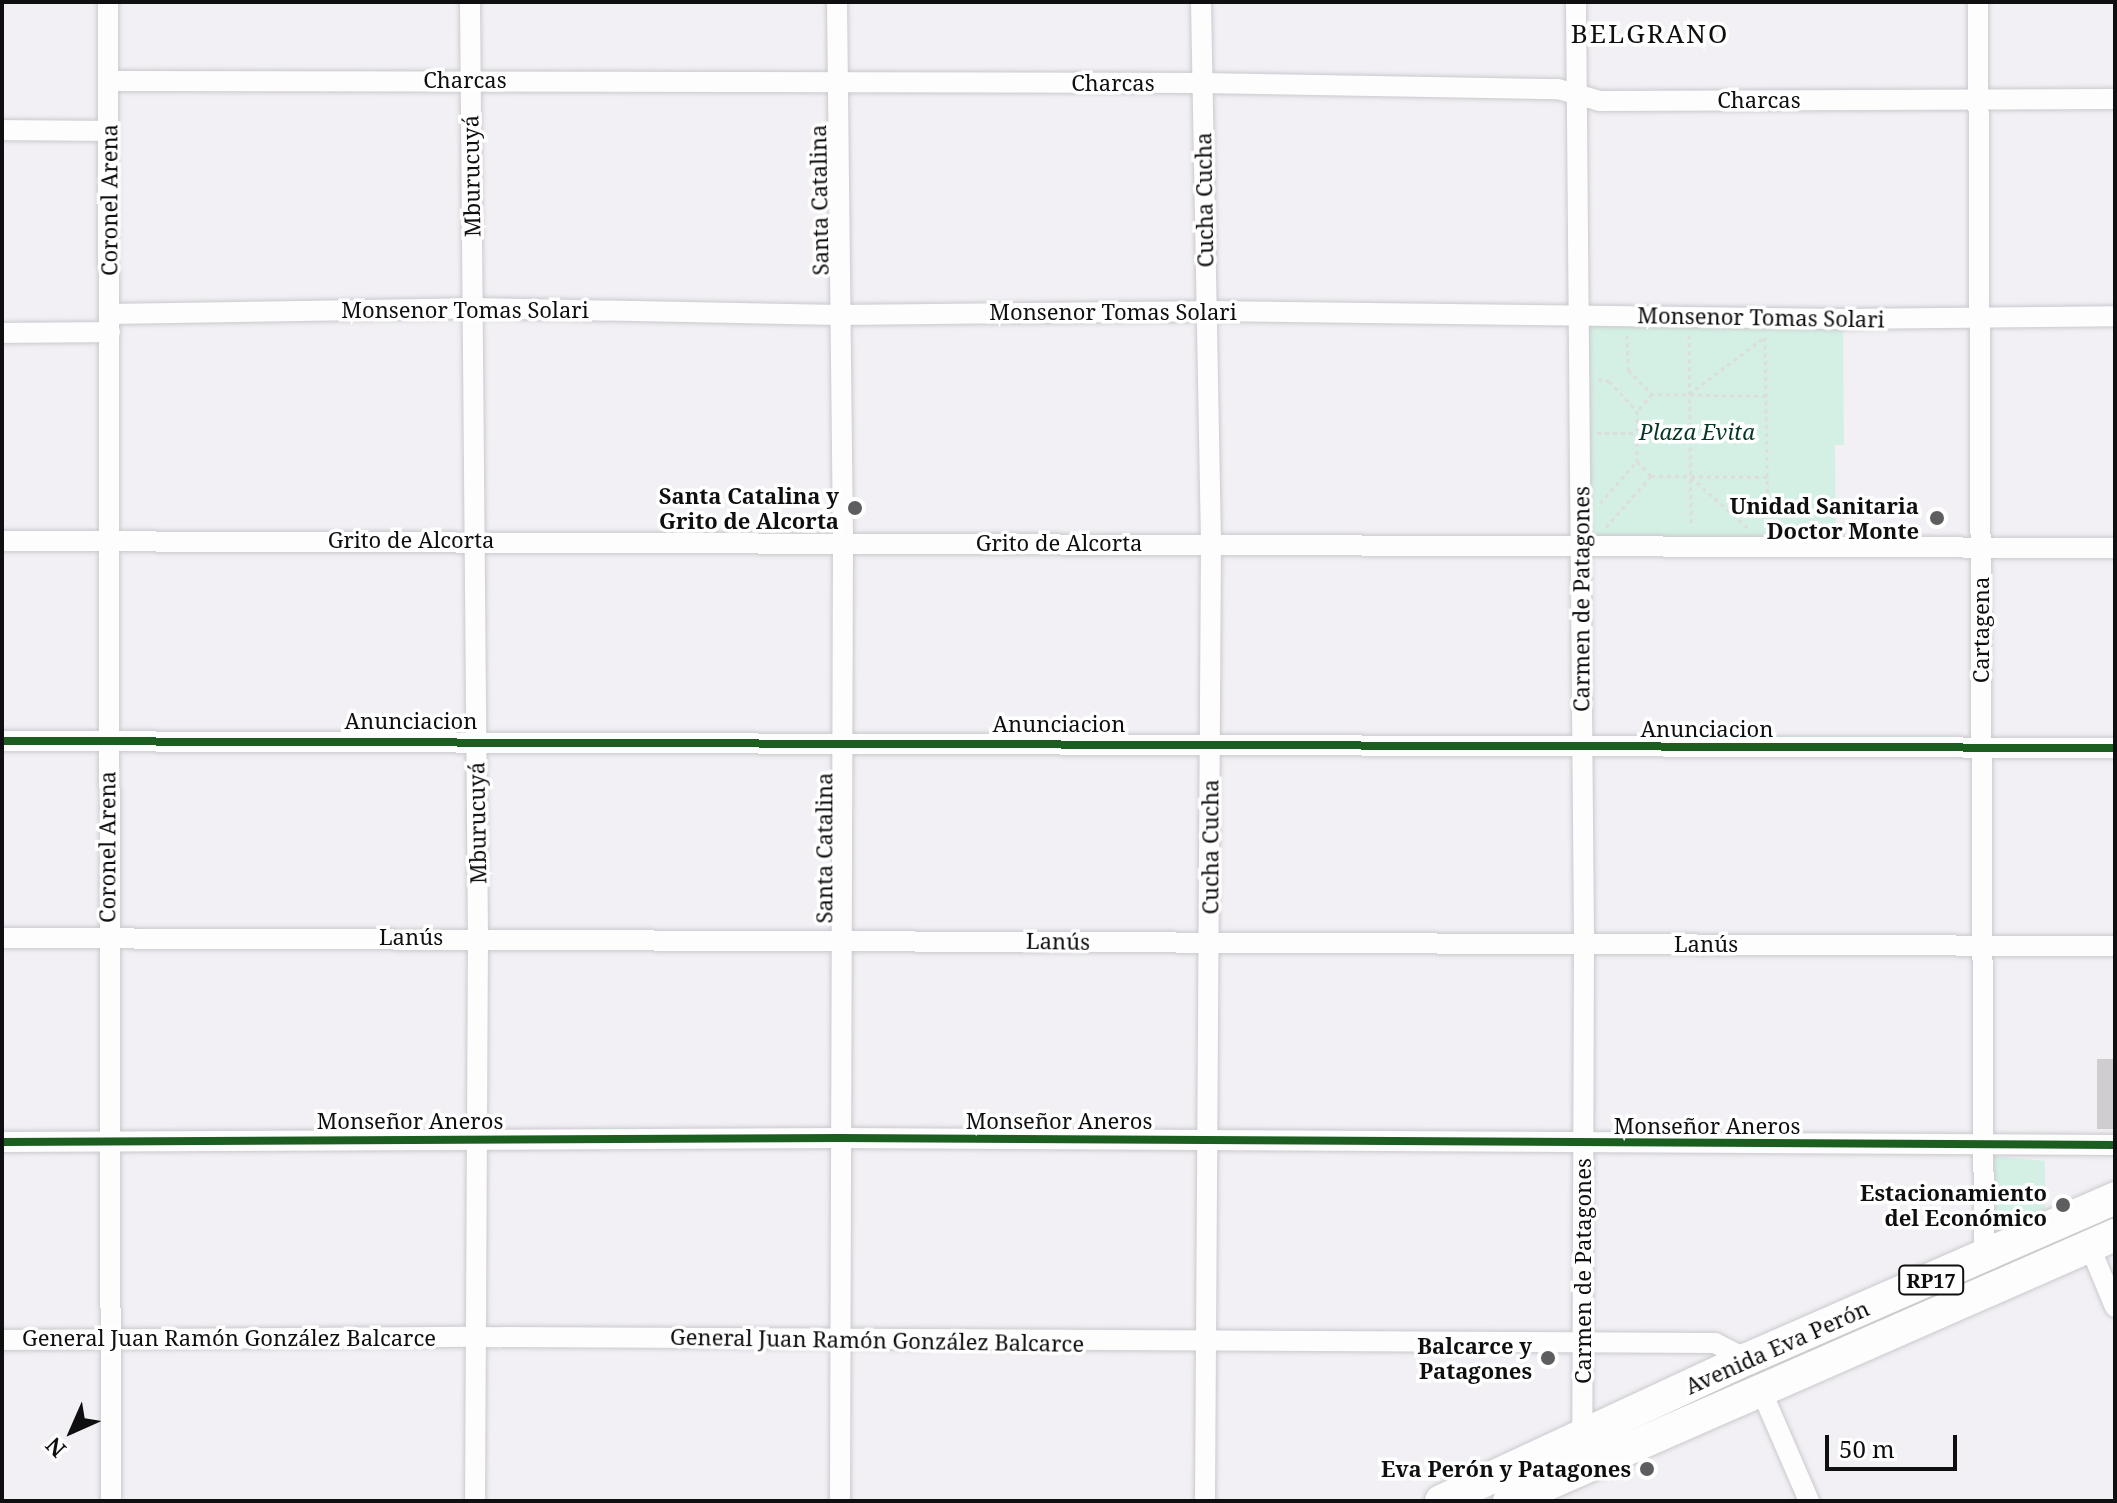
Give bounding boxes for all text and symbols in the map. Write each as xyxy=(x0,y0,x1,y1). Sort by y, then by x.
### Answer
district label: BELGRANO xyxy=(1571,18,1729,50)
street label: Charcas xyxy=(423,67,507,93)
street label: Charcas xyxy=(1071,70,1155,96)
street label: Charcas xyxy=(1717,87,1801,113)
street label: Mburucuyá xyxy=(457,115,485,237)
street label: Coronel Arena xyxy=(96,124,122,276)
street label: Santa Catalina xyxy=(804,124,834,276)
street label: Cucha Cucha xyxy=(1190,132,1218,268)
street label: Monsenor Tomas Solari xyxy=(341,297,589,323)
street label: Monsenor Tomas Solari xyxy=(989,299,1237,325)
street label: Monsenor Tomas Solari xyxy=(1637,302,1885,332)
park label: Plaza Evita xyxy=(1639,419,1755,445)
place label: Santa Catalina y Grito de Alcorta xyxy=(659,482,839,534)
street label: Carmen de Patagones xyxy=(1568,486,1594,712)
place label: Unidad Sanitaria Doctor Monte xyxy=(1730,492,1919,544)
marker: Santa Catalina y Grito de Alcorta xyxy=(846,499,864,517)
marker: Unidad Sanitaria Doctor Monte xyxy=(1926,507,1948,529)
street label: Grito de Alcorta xyxy=(328,527,494,553)
street label: Grito de Alcorta xyxy=(976,530,1142,556)
street label: Cartagena xyxy=(1968,577,1994,683)
street label: Anunciacion xyxy=(345,708,477,734)
street label: Anunciacion xyxy=(993,711,1125,737)
street label: Anunciacion xyxy=(1641,716,1773,742)
street label: Mburucuyá xyxy=(463,762,491,884)
street label: Coronel Arena xyxy=(94,771,120,923)
street label: Santa Catalina xyxy=(811,773,837,923)
street label: Cucha Cucha xyxy=(1197,779,1223,915)
street label: Lanús xyxy=(379,924,443,950)
street label: Lanús xyxy=(1026,927,1090,955)
street label: Lanús xyxy=(1674,931,1738,957)
street label: Monseñor Aneros xyxy=(317,1108,503,1134)
street label: Monseñor Aneros xyxy=(966,1108,1152,1134)
street label: Monseñor Aneros xyxy=(1614,1113,1800,1139)
street label: Carmen de Patagones xyxy=(1570,1158,1596,1384)
place label: Estacionamiento del Económico xyxy=(1860,1179,2047,1230)
marker: Estacionamiento del Económico xyxy=(2054,1196,2072,1214)
road number: RP17 xyxy=(1897,1264,1965,1296)
street label: Avenida Eva Perón xyxy=(1681,1295,1873,1399)
street label: General Juan Ramón González Balcarce xyxy=(670,1323,1084,1357)
street label: General Juan Ramón González Balcarce xyxy=(22,1325,436,1351)
place label: Balcarce y Patagones xyxy=(1417,1332,1532,1384)
marker: Balcarce y Patagones xyxy=(1539,1349,1557,1367)
north arrow xyxy=(32,1391,112,1471)
scale bar xyxy=(1829,1419,1961,1469)
text: N xyxy=(38,1431,72,1465)
text: 50 m xyxy=(1839,1432,1895,1465)
place label: Eva Perón y Patagones xyxy=(1381,1456,1631,1482)
marker: Eva Perón y Patagones xyxy=(1638,1460,1656,1478)

